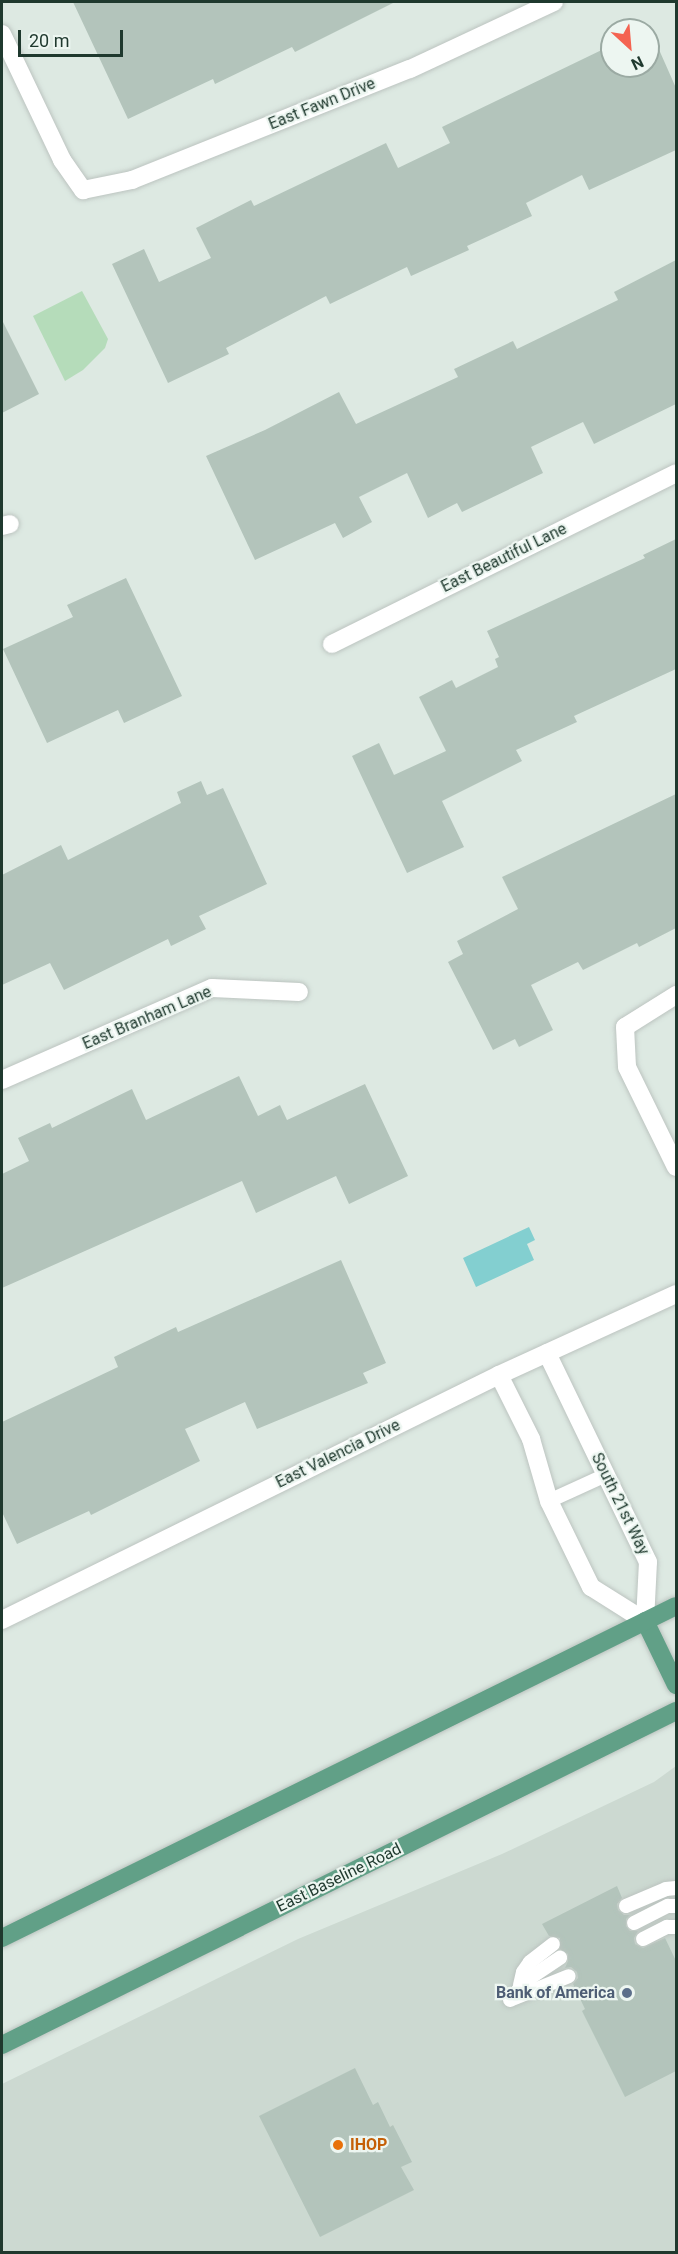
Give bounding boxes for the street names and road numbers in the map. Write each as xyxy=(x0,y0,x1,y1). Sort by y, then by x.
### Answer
street label: East Fawn Drive xyxy=(266,74,378,134)
street label: East Beautiful Lane xyxy=(438,519,570,597)
street label: East Branham Lane xyxy=(80,982,214,1054)
street label: East Valencia Drive xyxy=(273,1416,403,1492)
street label: South 21st Way xyxy=(587,1450,653,1558)
street label: East Baseline Road xyxy=(273,1839,405,1917)

